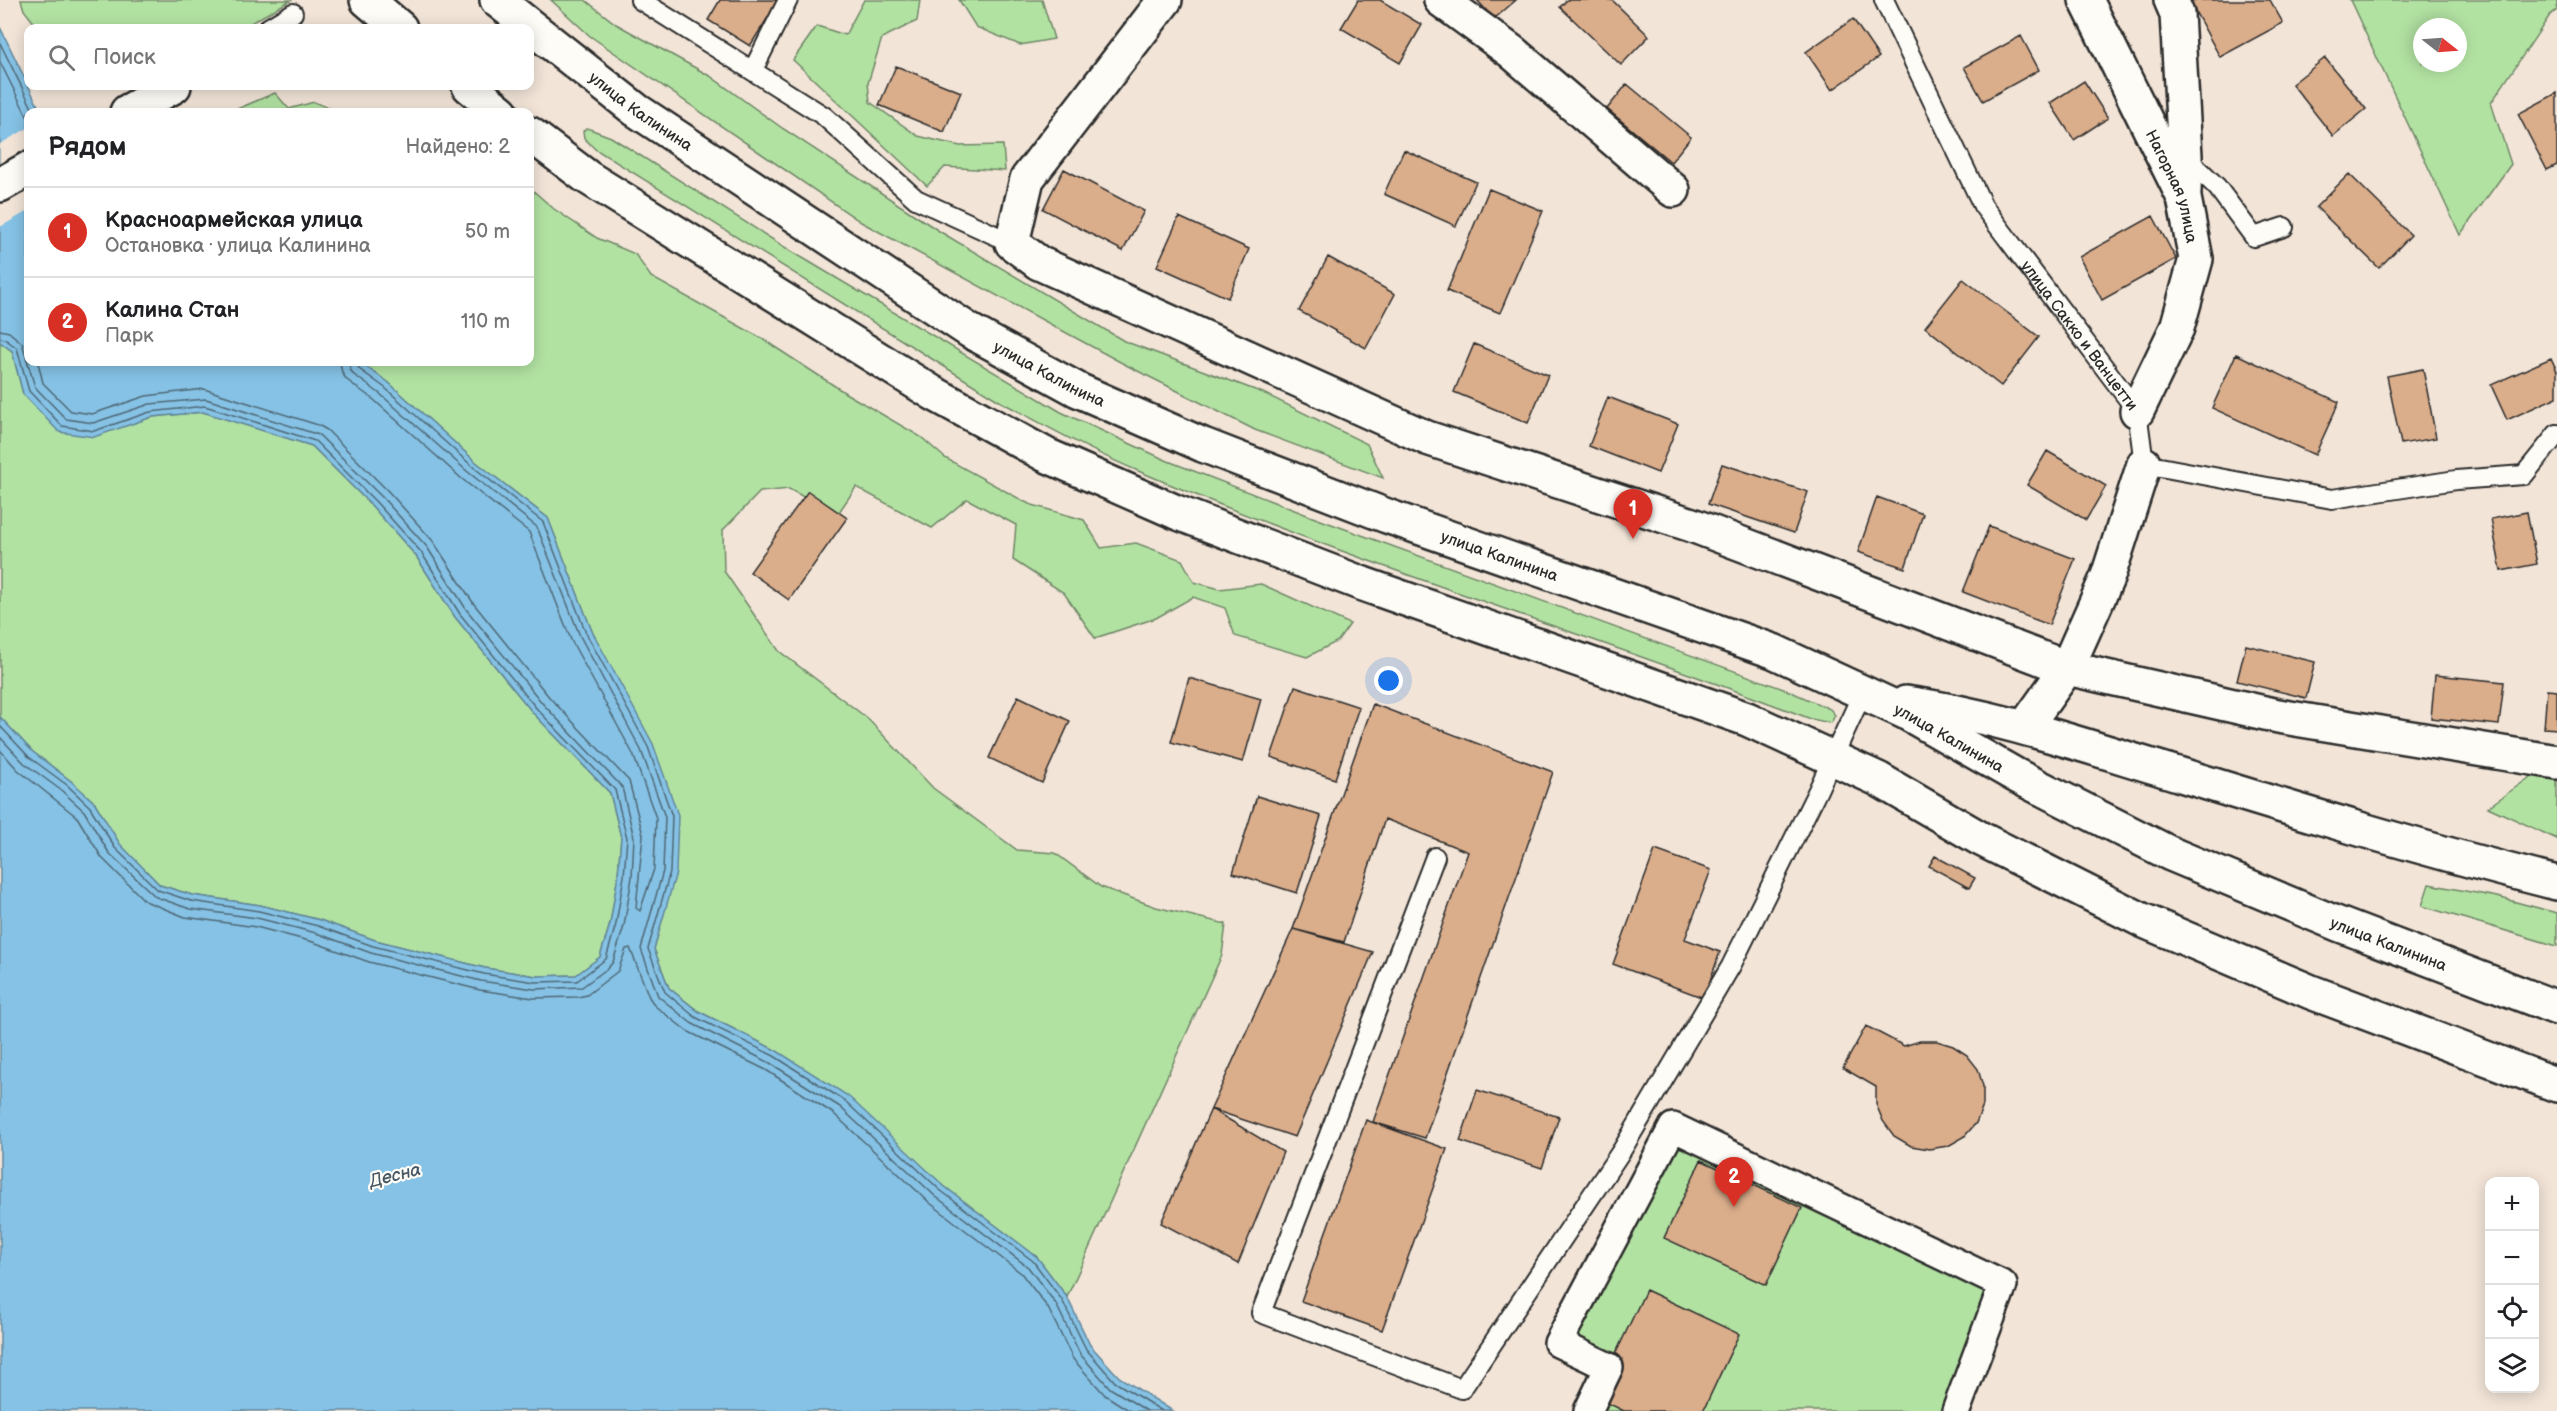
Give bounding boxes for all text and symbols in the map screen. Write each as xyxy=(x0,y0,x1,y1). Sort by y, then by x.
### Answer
north arrow xyxy=(2413,18,2467,72)
search box xyxy=(24,24,534,90)
icon: search xyxy=(45,41,78,74)
text: Поиск xyxy=(93,44,156,71)
street label: улица Калинина xyxy=(585,68,696,156)
street label: Нагорная улица xyxy=(2141,127,2201,245)
text: Рядом xyxy=(48,132,126,163)
text: Найдено: 2 xyxy=(406,135,510,159)
text: Красноармейская улица xyxy=(105,207,362,234)
text: 1 xyxy=(63,220,72,244)
text: 50 m xyxy=(465,220,510,244)
text: Остановка · улица Калинина xyxy=(105,234,371,258)
street label: улица Сакко и Ванцетти xyxy=(2016,257,2141,415)
text: Калина Стан xyxy=(105,297,239,324)
text: 2 xyxy=(62,310,73,334)
text: 110 m xyxy=(461,310,510,334)
text: Парк xyxy=(105,324,154,348)
street label: улица Калинина xyxy=(990,338,1108,412)
pin: 1 xyxy=(1614,490,1652,539)
street label: улица Калинина xyxy=(1438,528,1561,586)
your location xyxy=(1374,666,1403,695)
street label: улица Калинина xyxy=(1891,700,2007,778)
street label: улица Калинина xyxy=(2327,914,2450,976)
pin: 2 xyxy=(1714,1158,1754,1207)
water label: Десна xyxy=(366,1159,423,1192)
map controls xyxy=(2485,1177,2539,1393)
button: + xyxy=(2485,1177,2539,1231)
button: − xyxy=(2485,1231,2539,1285)
button: locate xyxy=(2485,1285,2539,1339)
button: layers xyxy=(2485,1339,2539,1393)

